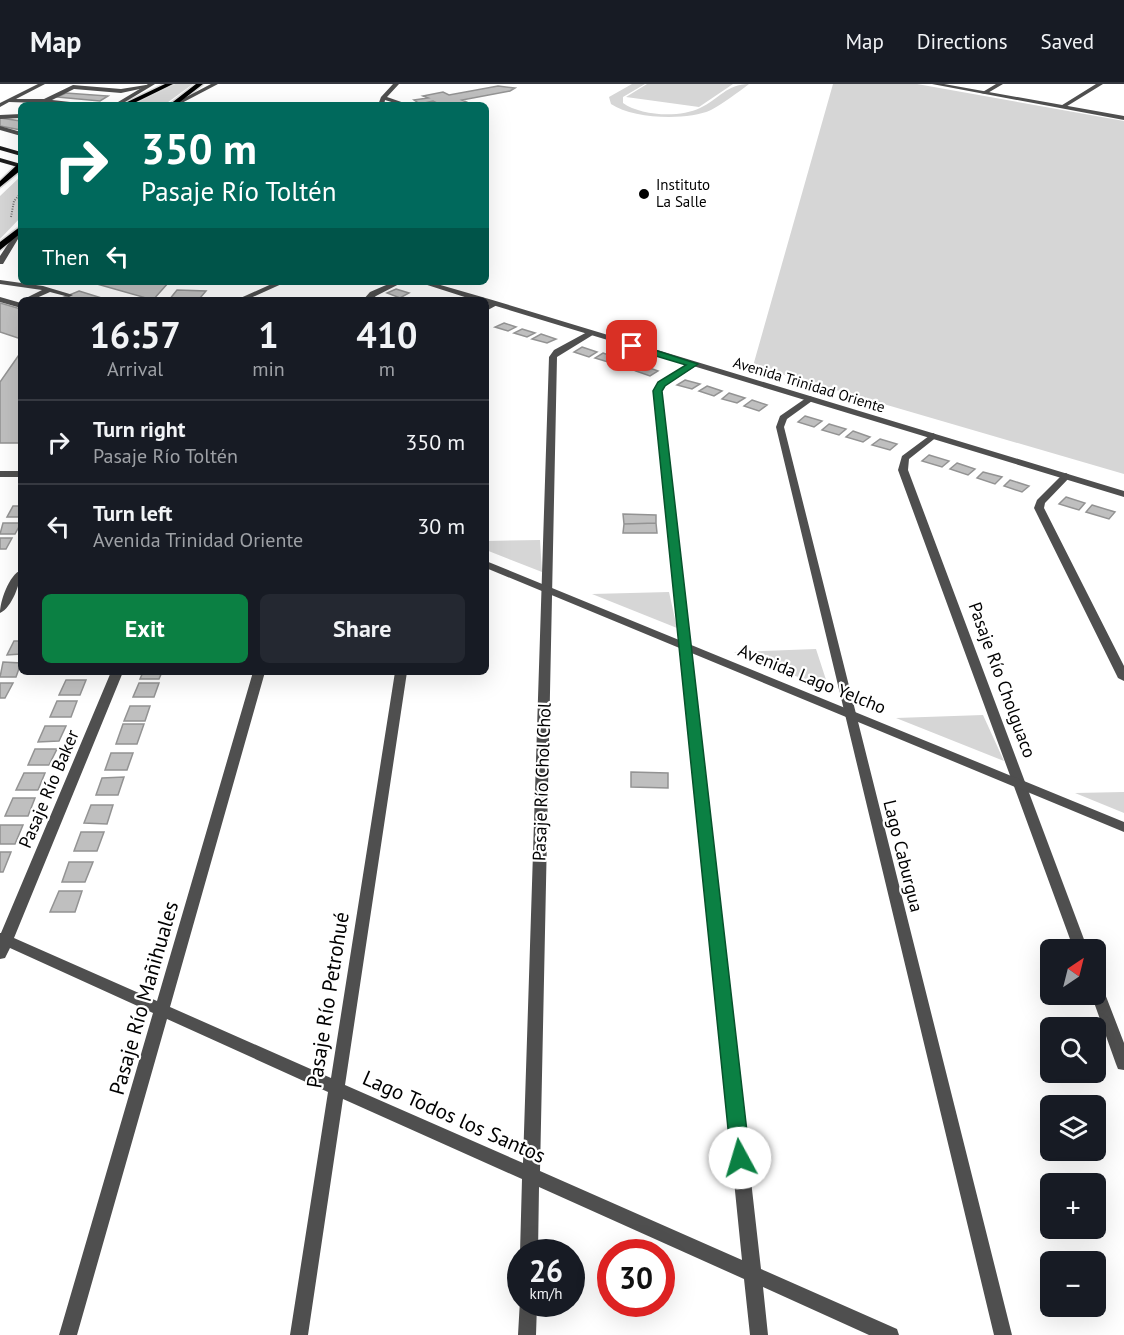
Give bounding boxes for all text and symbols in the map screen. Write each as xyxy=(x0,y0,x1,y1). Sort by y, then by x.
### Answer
text: Map xyxy=(30,23,81,60)
text: Map xyxy=(845,28,884,55)
text: Directions xyxy=(917,28,1008,55)
text: Saved xyxy=(1041,28,1094,55)
text: 350 m xyxy=(141,121,257,176)
icon: right xyxy=(42,126,120,204)
text: Pasaje Río Toltén xyxy=(141,174,337,208)
place label: Instituto La Salle xyxy=(656,175,710,211)
marker: Instituto La Salle xyxy=(637,187,651,201)
icon: left xyxy=(101,240,134,273)
text: Then xyxy=(42,243,89,271)
text: 16:57 xyxy=(89,311,181,358)
text: 1 xyxy=(258,311,279,358)
text: 410 xyxy=(356,311,418,358)
pin xyxy=(606,320,657,371)
icon: arrive xyxy=(615,329,648,362)
street label: Avenida Trinidad Oriente xyxy=(731,352,887,417)
text: Arrival xyxy=(107,356,163,382)
text: min xyxy=(252,356,285,382)
text: m xyxy=(379,356,395,382)
text: Turn right xyxy=(93,415,185,443)
icon: right xyxy=(42,426,75,459)
text: 350 m xyxy=(405,428,465,456)
text: Pasaje Río Toltén xyxy=(93,443,238,469)
text: Turn left xyxy=(93,499,173,527)
icon: left xyxy=(42,510,75,543)
text: 30 m xyxy=(417,512,465,540)
text: Avenida Trinidad Oriente xyxy=(93,527,303,553)
button: Exit xyxy=(42,594,248,663)
button: Share xyxy=(260,594,465,663)
street label: Pasaje Río Cholguaco xyxy=(964,599,1041,761)
street label: Avenida Lago Yelcho xyxy=(735,638,890,719)
street label: Pasaje Río Chol Chol xyxy=(527,702,556,861)
street label: Pasaje Río Baker xyxy=(13,726,84,852)
street label: Lago Caburgua xyxy=(878,797,929,914)
street label: Pasaje Río Mañihuales xyxy=(103,898,184,1098)
street label: Pasaje Río Petrohué xyxy=(300,910,355,1090)
north arrow xyxy=(1040,939,1106,1005)
map controls xyxy=(1040,939,1106,1317)
button: search xyxy=(1040,1017,1106,1083)
street label: Lago Todos los Santos xyxy=(359,1064,550,1169)
button: layers xyxy=(1040,1095,1106,1161)
position arrow xyxy=(708,1126,772,1190)
button: + xyxy=(1040,1173,1106,1239)
speed limit sign: 30 xyxy=(597,1239,675,1317)
text: 26 xyxy=(529,1251,563,1290)
button: − xyxy=(1040,1251,1106,1317)
text: km/h xyxy=(530,1284,562,1303)

